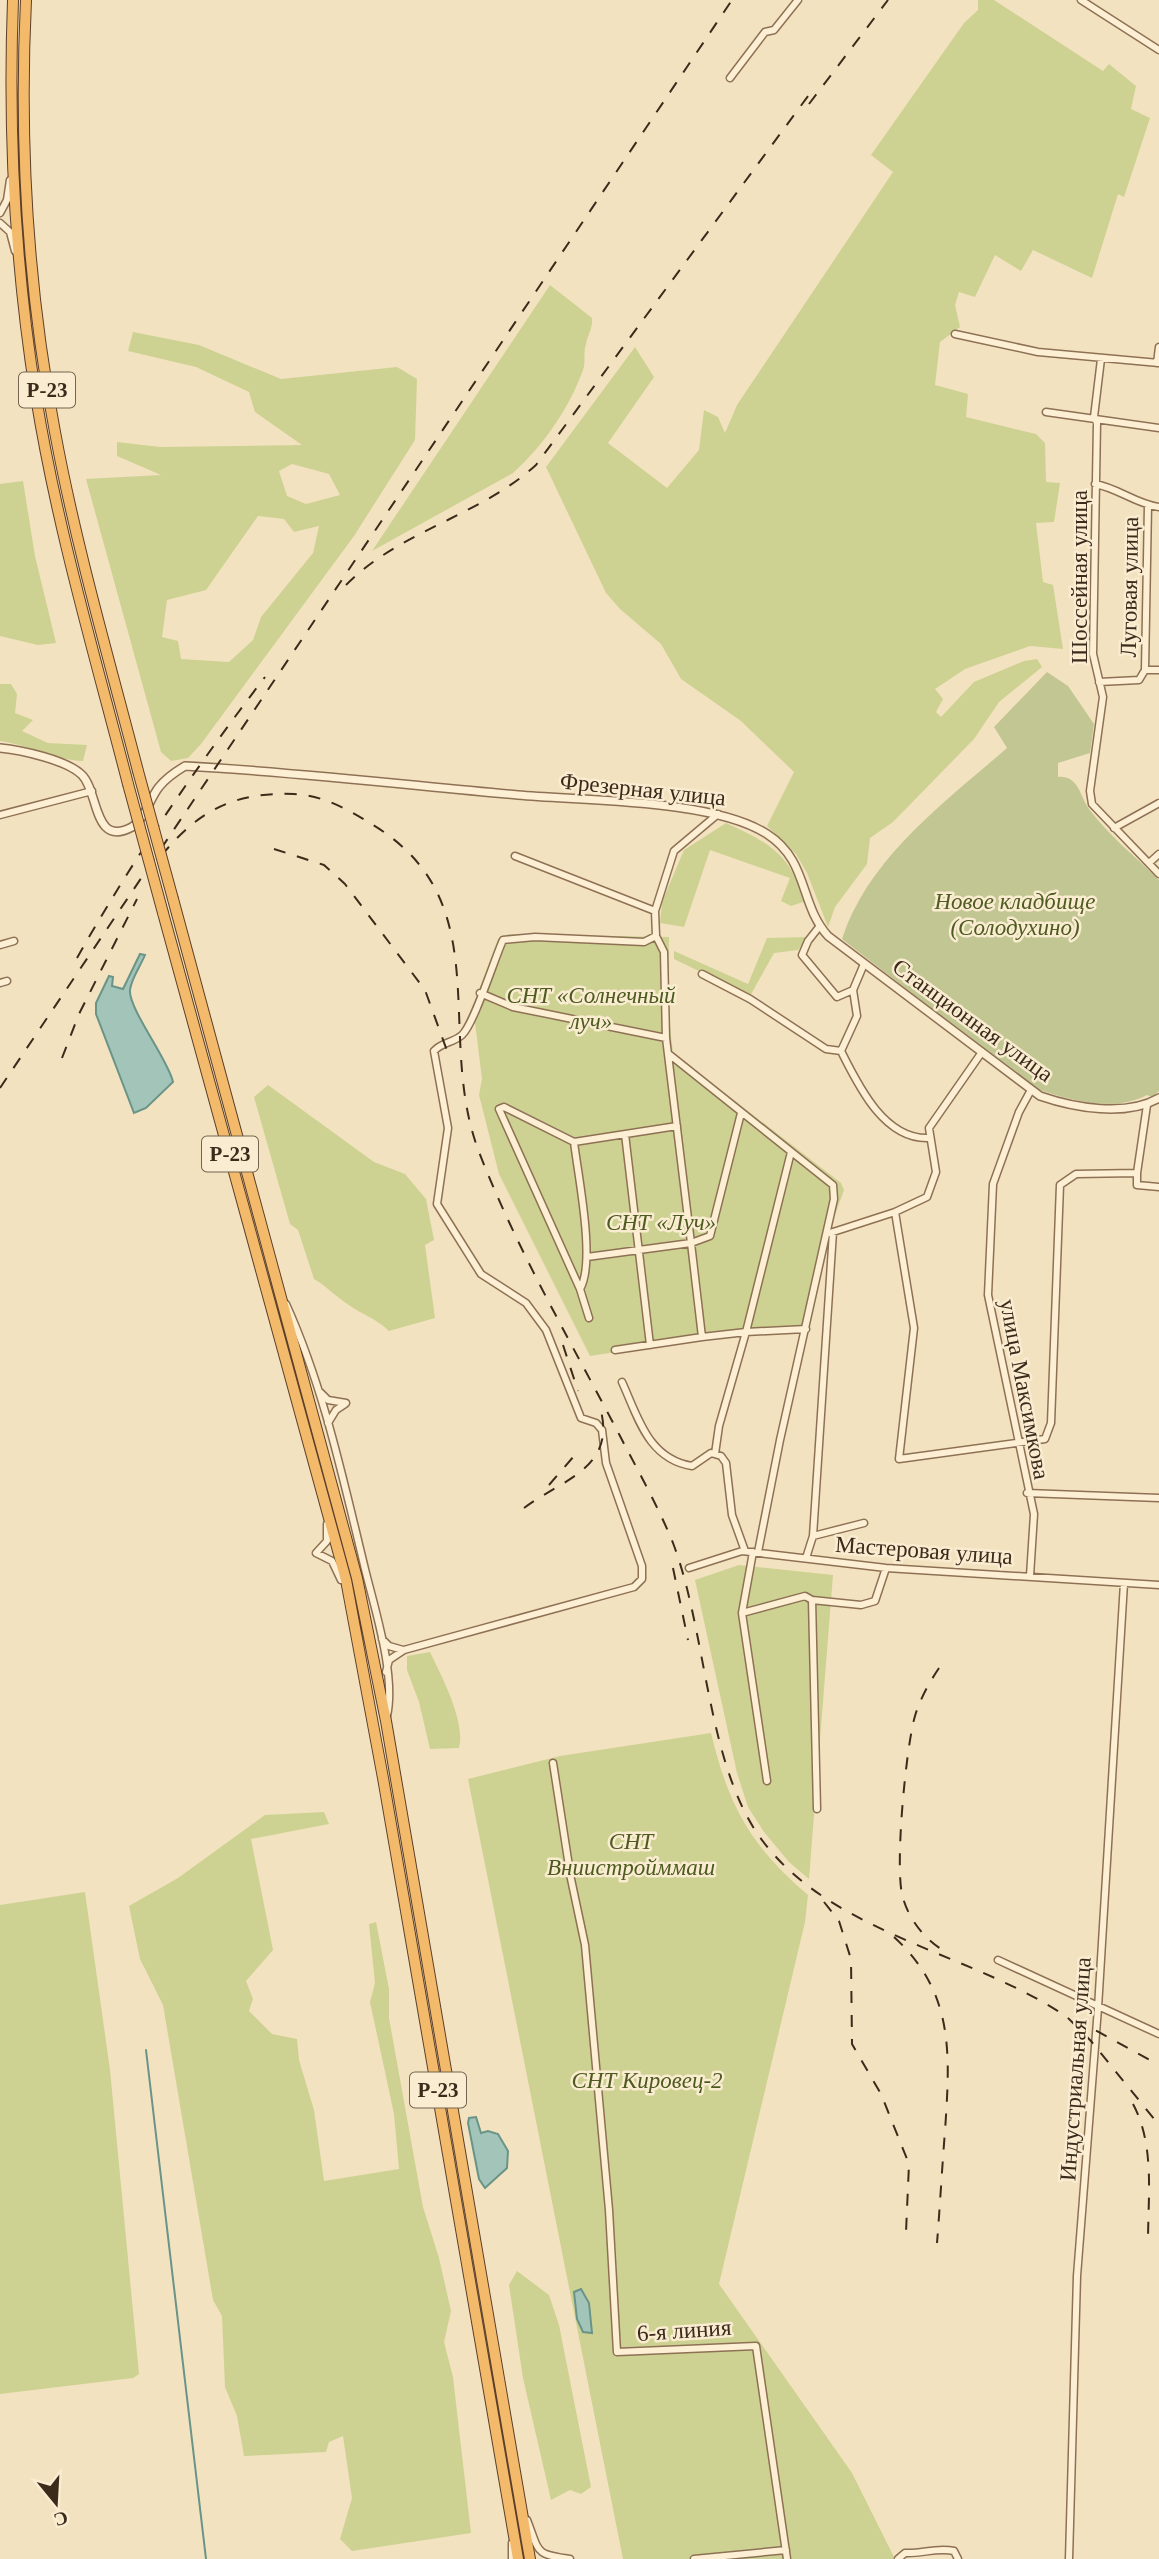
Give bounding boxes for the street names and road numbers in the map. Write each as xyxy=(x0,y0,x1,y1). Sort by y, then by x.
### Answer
road number: Р-23 xyxy=(19,372,75,408)
street label: Шоссейная улица xyxy=(1067,490,1092,664)
street label: Луговая улица xyxy=(1116,516,1143,658)
street label: Фрезерная улица xyxy=(559,768,727,811)
street label: Станционная улица xyxy=(888,954,1058,1087)
road number: Р-23 xyxy=(202,1136,258,1172)
street label: улица Максимкова xyxy=(995,1297,1054,1481)
street label: Мастеровая улица xyxy=(834,1532,1014,1569)
street label: Индустриальная улица xyxy=(1055,1956,1096,2182)
road number: Р-23 xyxy=(410,2072,466,2108)
street label: 6-я линия xyxy=(636,2315,732,2346)

